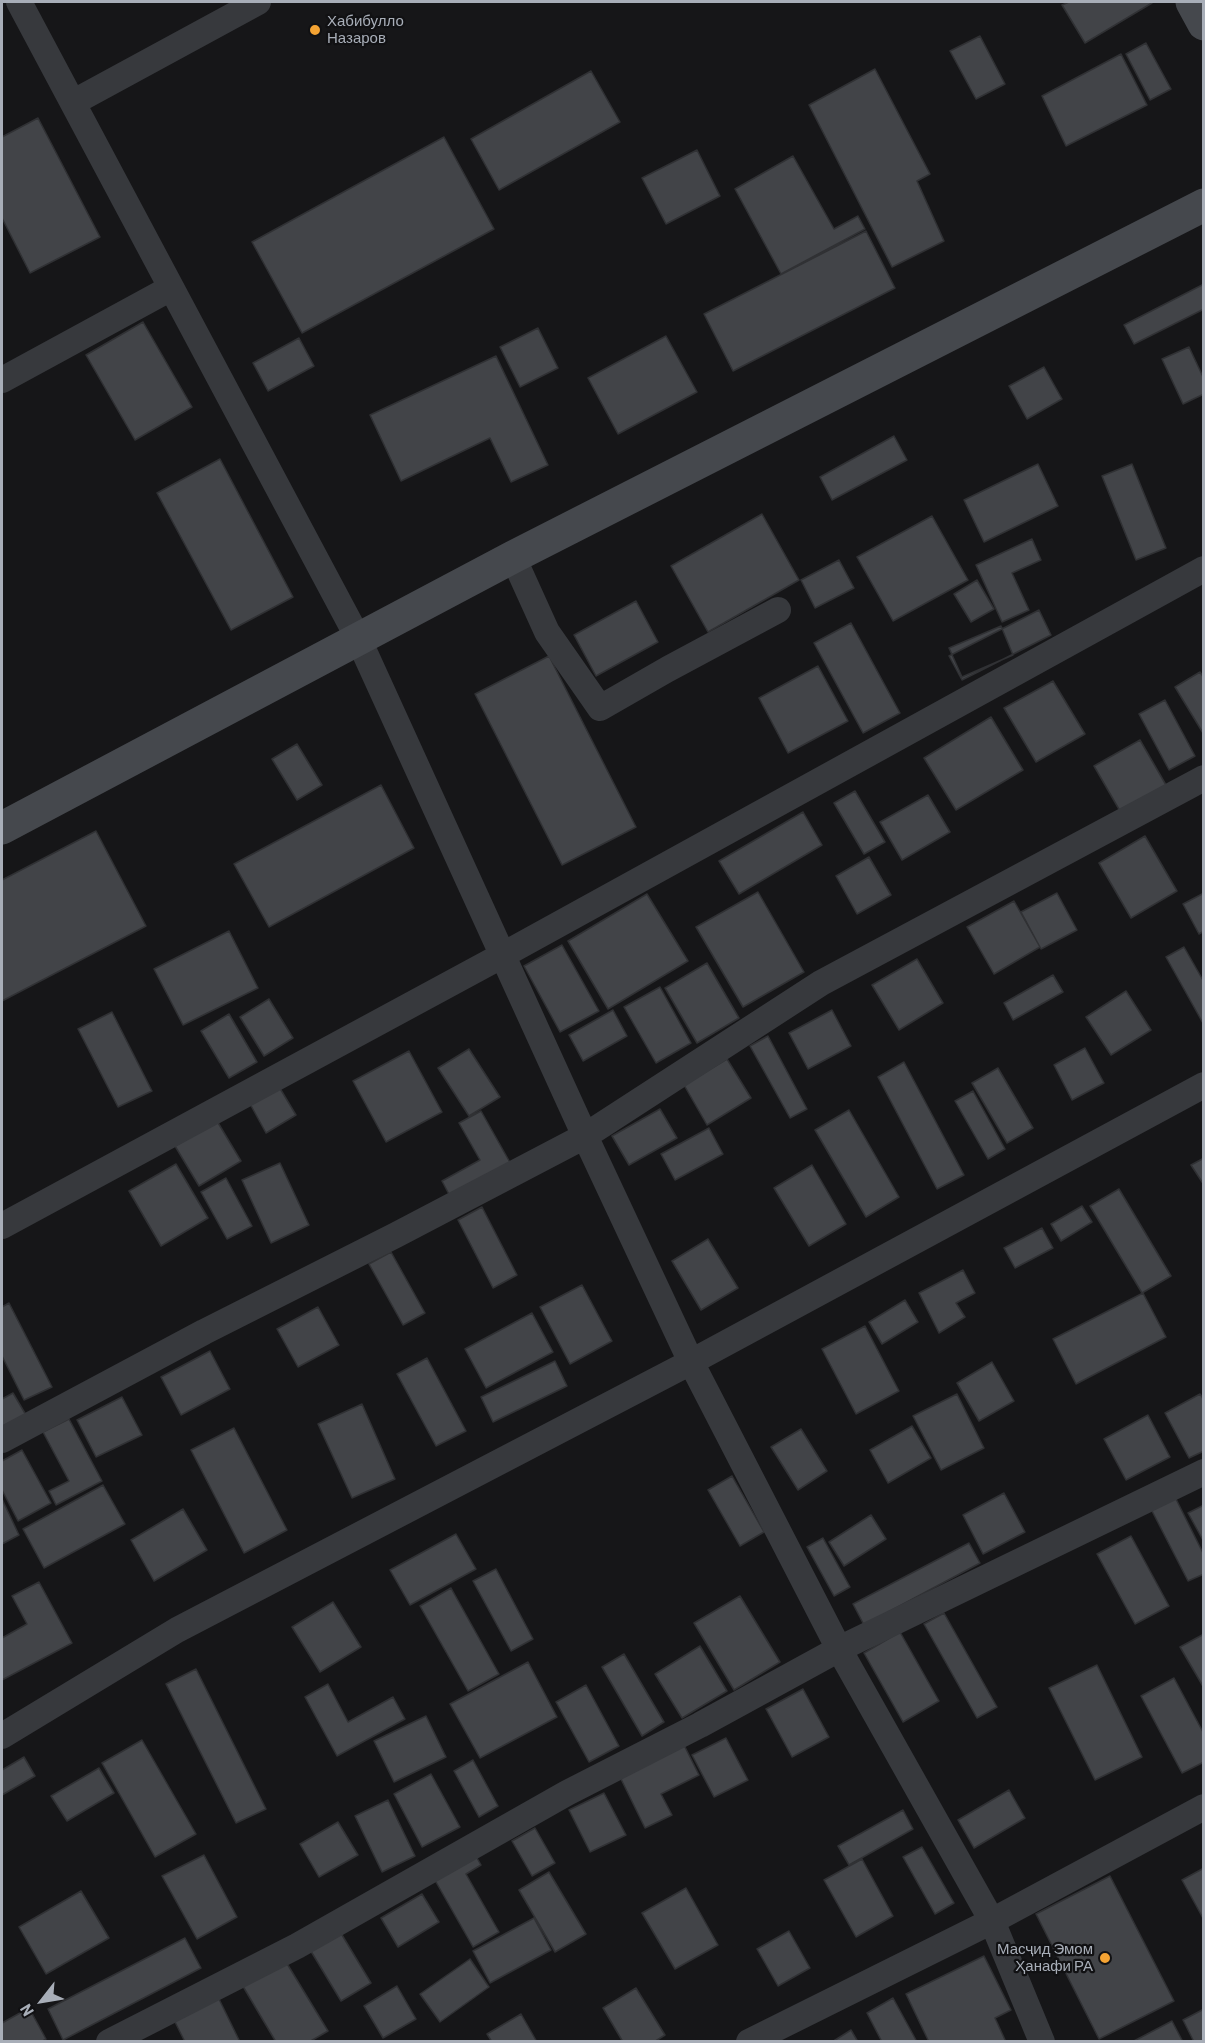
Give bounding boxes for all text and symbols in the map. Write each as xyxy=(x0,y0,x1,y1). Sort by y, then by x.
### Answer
place label: Хабибулло Назаров xyxy=(327,12,404,47)
marker: Хабибулло Назаров xyxy=(308,23,322,37)
place label: Масҷид Эмом Ҳанафи РА xyxy=(997,1940,1093,1975)
marker: Масҷид Эмом Ҳанафи РА xyxy=(1098,1951,1112,1965)
north arrow xyxy=(12,1971,72,2031)
text: N xyxy=(15,2001,37,2020)

